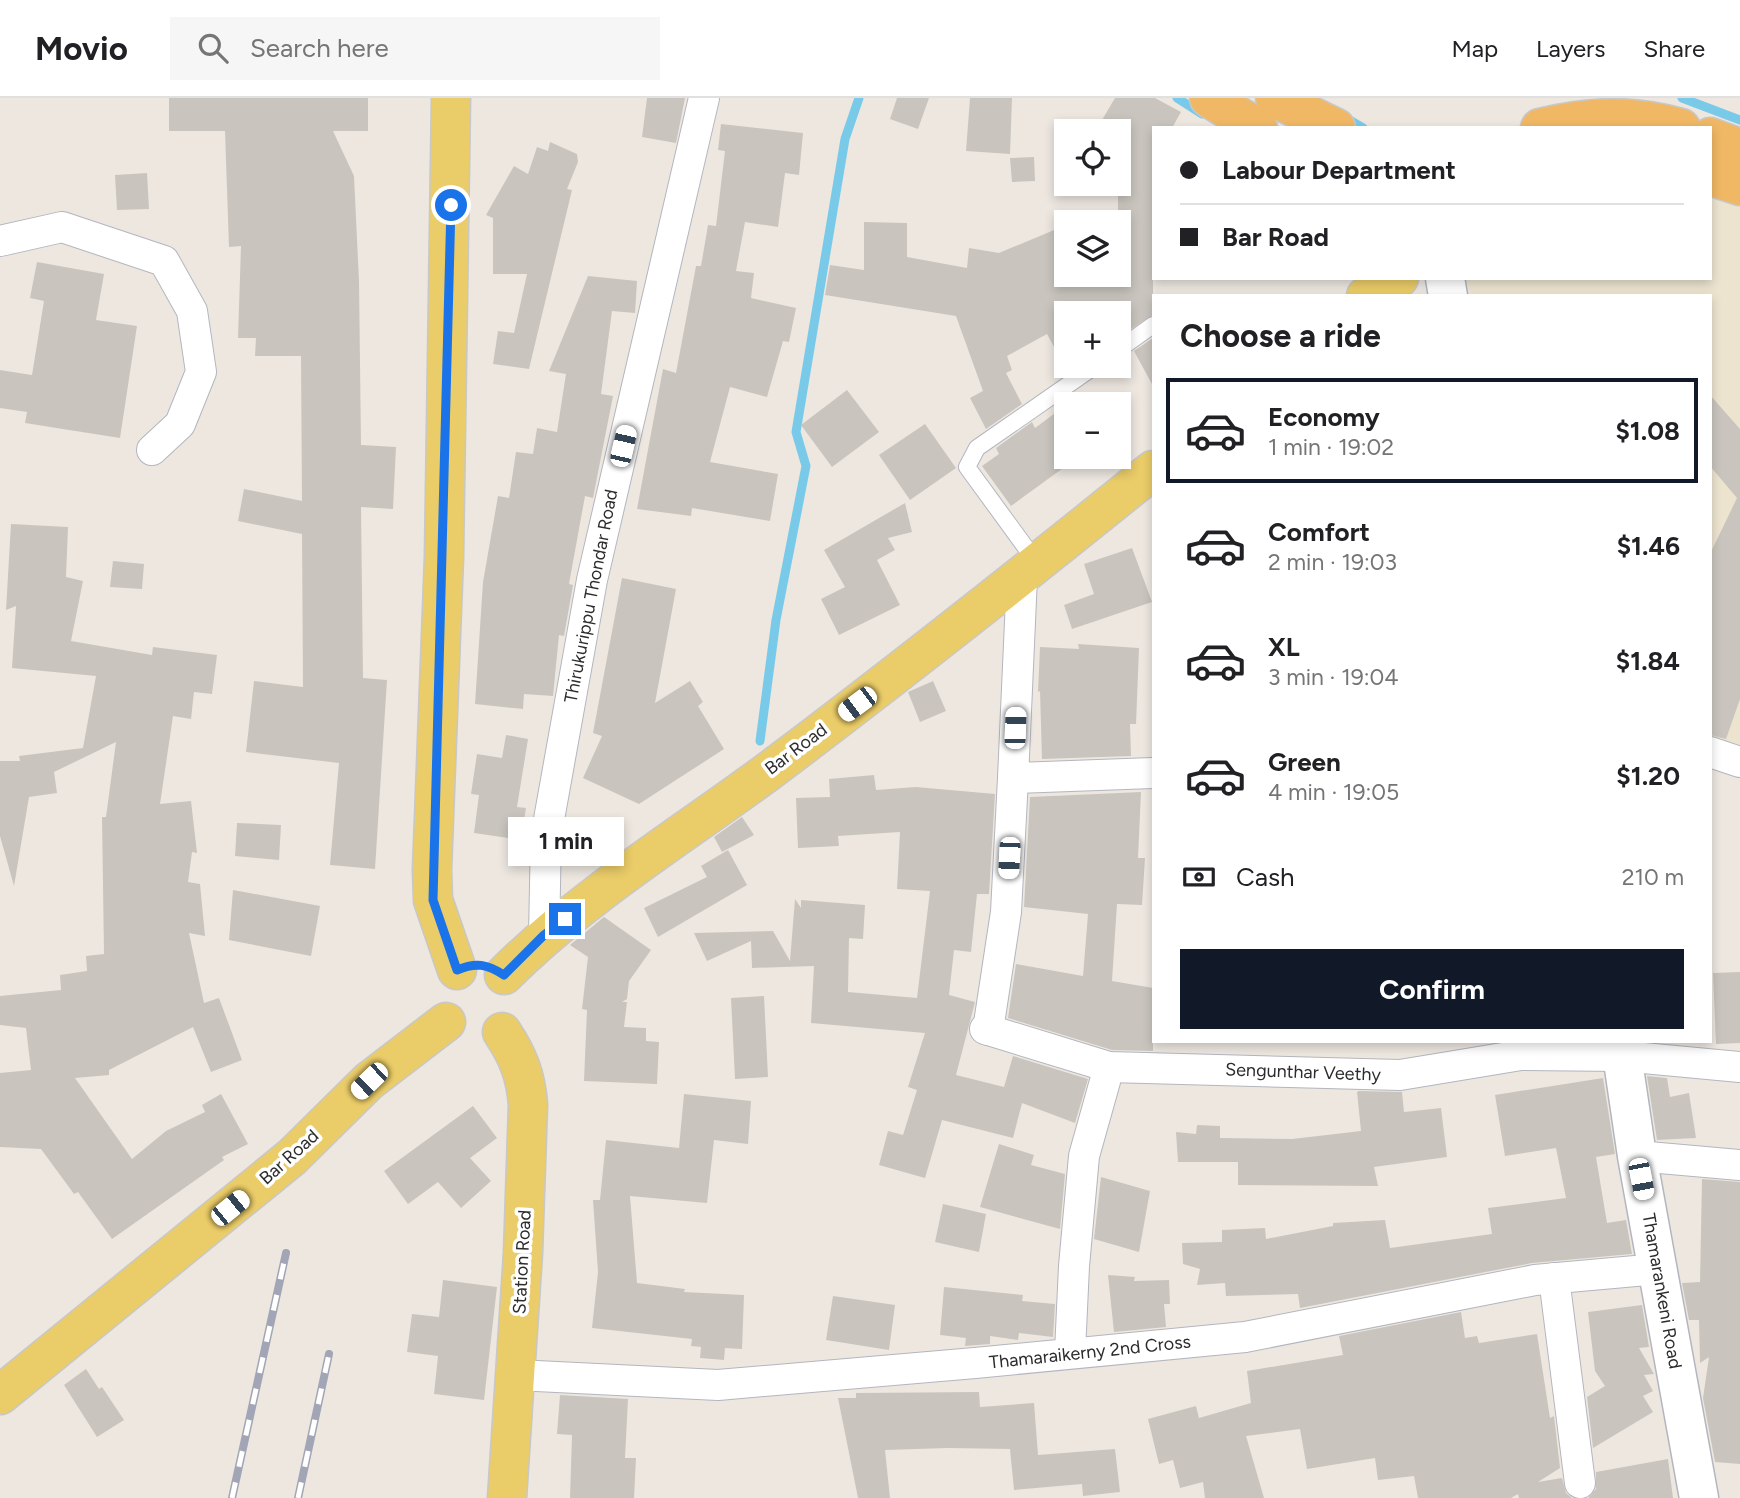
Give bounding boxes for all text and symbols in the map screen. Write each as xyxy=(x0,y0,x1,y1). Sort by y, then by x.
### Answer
search box xyxy=(170,17,660,80)
text: Movio xyxy=(35,29,128,68)
icon: search xyxy=(194,29,232,67)
text: Search here xyxy=(250,32,389,64)
text: Map xyxy=(1451,34,1498,63)
text: Layers xyxy=(1536,34,1605,63)
text: Share xyxy=(1643,34,1705,63)
map controls xyxy=(1054,119,1131,469)
button: locate xyxy=(1054,119,1131,196)
text: Labour Department xyxy=(1222,154,1456,186)
route start xyxy=(435,189,467,221)
button: layers xyxy=(1054,210,1131,287)
text: Bar Road xyxy=(1222,221,1329,253)
button: + xyxy=(1054,301,1131,378)
text: Choose a ride xyxy=(1180,317,1381,355)
button: − xyxy=(1054,392,1131,469)
icon: car xyxy=(1184,399,1247,462)
text: Economy xyxy=(1268,401,1380,433)
text: $1.08 xyxy=(1615,415,1680,447)
car xyxy=(609,423,638,469)
text: 1 min · 19:02 xyxy=(1268,433,1394,461)
street label: Thirukurippu Thondar Road xyxy=(559,487,623,705)
icon: car xyxy=(1184,514,1247,577)
text: Comfort xyxy=(1268,516,1370,548)
text: $1.46 xyxy=(1617,530,1680,562)
text: 2 min · 19:03 xyxy=(1268,548,1397,576)
icon: car xyxy=(1184,629,1247,692)
text: XL xyxy=(1268,631,1300,663)
text: $1.84 xyxy=(1616,645,1680,677)
text: 3 min · 19:04 xyxy=(1268,663,1399,691)
car xyxy=(834,683,881,725)
car xyxy=(1004,707,1027,749)
street label: Bar Road xyxy=(761,719,831,779)
icon: car xyxy=(1184,744,1247,807)
text: Green xyxy=(1268,746,1341,778)
text: $1.20 xyxy=(1616,760,1680,792)
text: 4 min · 19:05 xyxy=(1268,778,1399,806)
callout: 1 min xyxy=(507,818,623,866)
text: 1 min xyxy=(539,827,593,855)
car xyxy=(998,836,1021,880)
icon: cash xyxy=(1180,858,1218,896)
text: Cash xyxy=(1236,861,1295,893)
text: 210 m xyxy=(1622,863,1684,891)
route end xyxy=(549,903,581,935)
button: Confirm xyxy=(1180,949,1684,1029)
street label: Sengunthar Veethy xyxy=(1225,1058,1382,1086)
car xyxy=(347,1059,392,1103)
street label: Bar Road xyxy=(255,1125,323,1189)
car xyxy=(1627,1156,1656,1202)
car xyxy=(208,1187,253,1229)
street label: Station Road xyxy=(508,1209,536,1315)
street label: Thamarankeni Road xyxy=(1637,1212,1687,1370)
street label: Thamaraikerny 2nd Cross xyxy=(988,1330,1192,1374)

